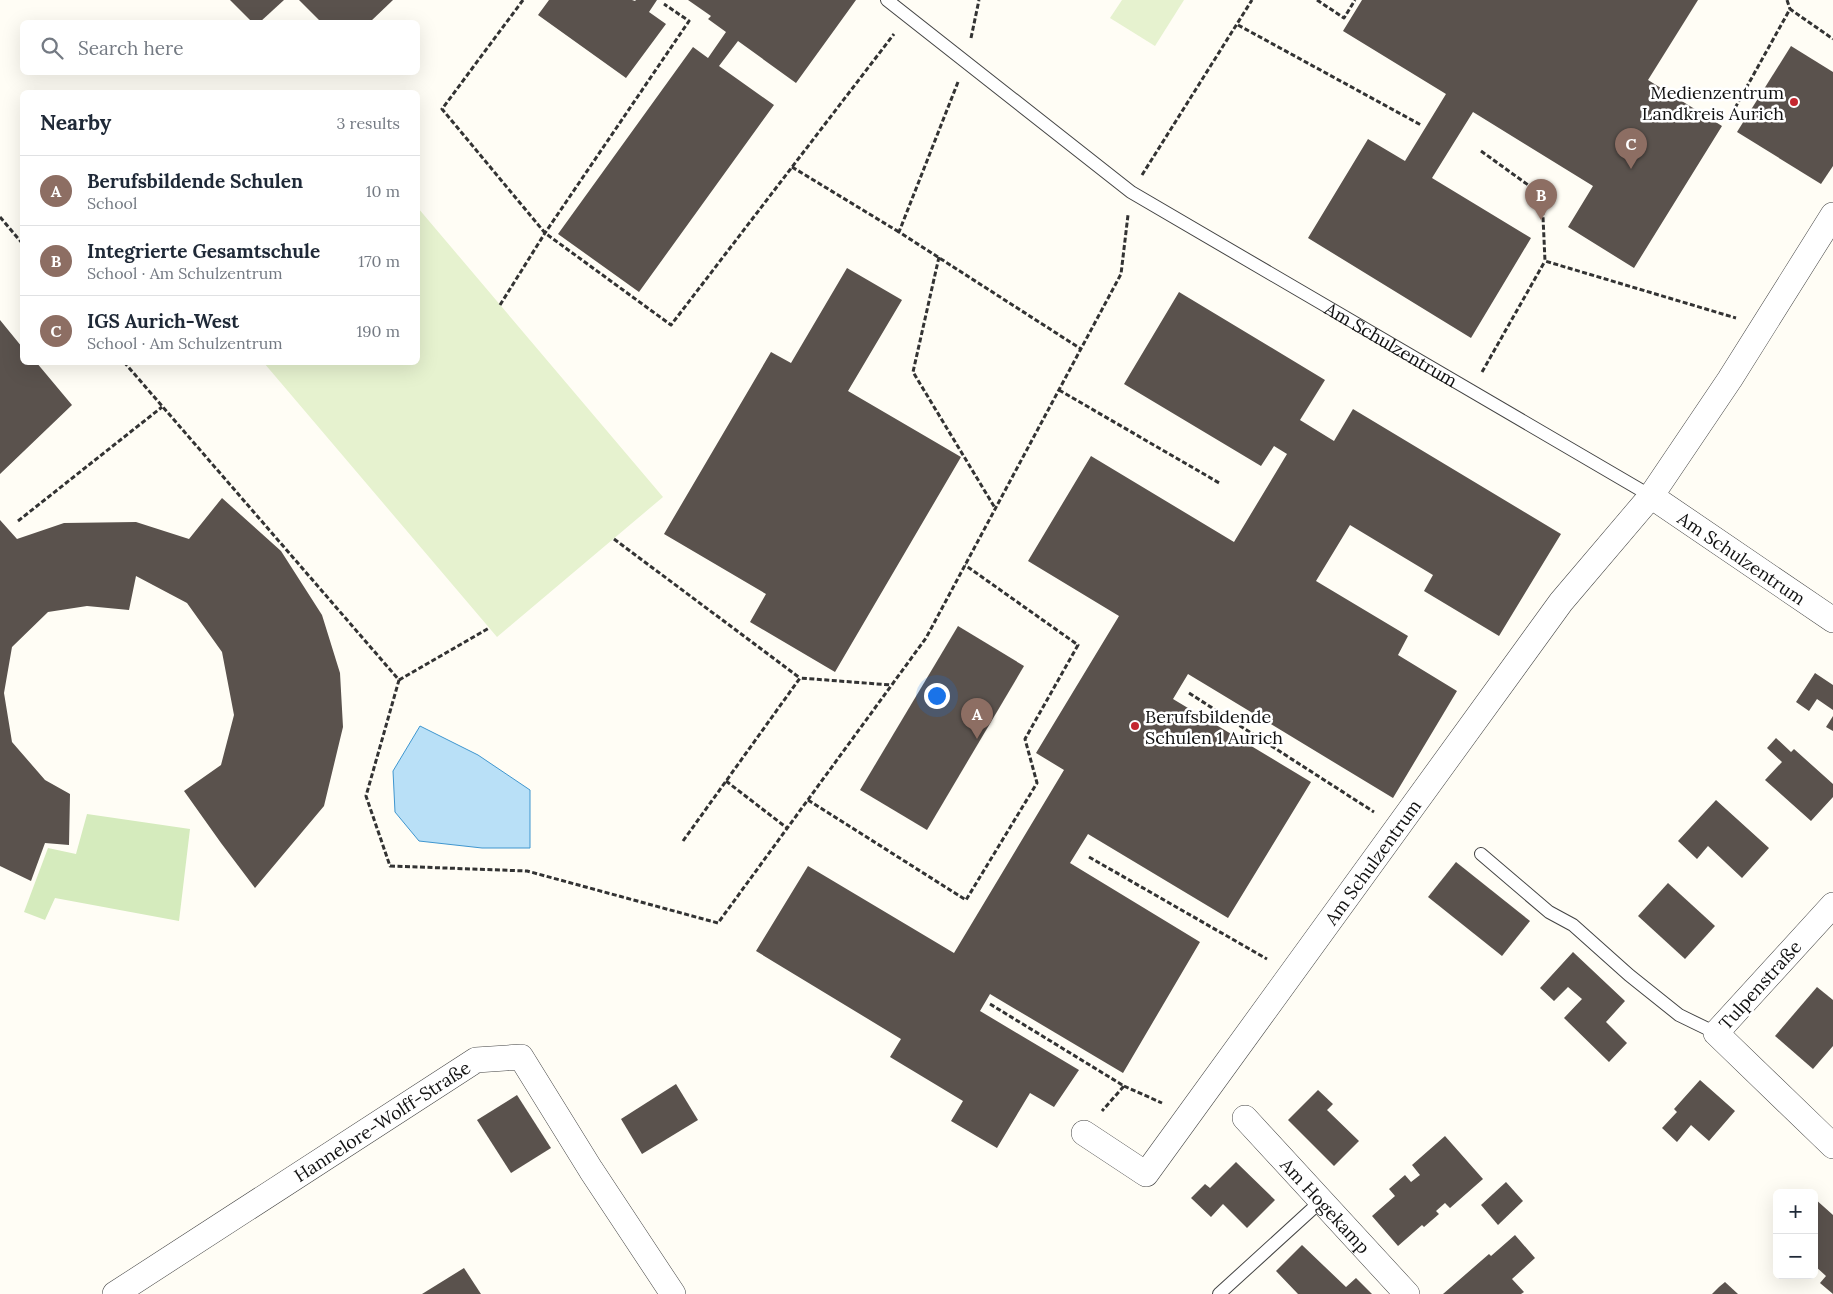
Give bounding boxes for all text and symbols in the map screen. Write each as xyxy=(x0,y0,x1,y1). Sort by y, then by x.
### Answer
search box xyxy=(20,20,420,75)
icon: search xyxy=(38,34,66,62)
text: Search here xyxy=(78,36,184,60)
place label: Medienzentrum Landkreis Aurich xyxy=(1642,81,1784,125)
marker: Medienzentrum Landkreis Aurich xyxy=(1788,96,1800,108)
text: Nearby xyxy=(40,109,111,136)
text: 3 results xyxy=(336,113,400,133)
pin: C xyxy=(1615,128,1647,169)
text: Berufsbildende Schulen xyxy=(87,169,303,193)
pin: B xyxy=(1525,179,1557,220)
text: A xyxy=(51,181,61,201)
text: 10 m xyxy=(366,181,400,201)
text: School xyxy=(87,193,137,213)
text: Integrierte Gesamtschule xyxy=(87,239,320,263)
text: B xyxy=(51,251,61,271)
text: 170 m xyxy=(358,251,400,271)
text: School · Am Schulzentrum xyxy=(87,263,283,283)
street label: Am Schulzentrum xyxy=(1320,296,1462,392)
text: IGS Aurich-West xyxy=(87,309,239,333)
text: C xyxy=(50,321,62,341)
text: 190 m xyxy=(356,321,400,341)
text: School · Am Schulzentrum xyxy=(87,333,283,353)
street label: Am Schulzentrum xyxy=(1673,506,1810,610)
your location xyxy=(924,683,950,709)
pin: A xyxy=(961,698,993,739)
place label: Berufsbildende Schulen 1 Aurich xyxy=(1145,705,1283,749)
marker: Berufsbildende Schulen 1 Aurich xyxy=(1129,720,1141,732)
street label: Am Schulzentrum xyxy=(1319,795,1426,930)
street label: Tulpenstraße xyxy=(1714,935,1806,1035)
street label: Hannelore-Wolff-Straße xyxy=(289,1055,475,1187)
street label: Am Hogekamp xyxy=(1275,1152,1375,1258)
map controls xyxy=(1773,1189,1818,1279)
button: + xyxy=(1773,1189,1818,1234)
button: − xyxy=(1773,1234,1818,1279)

